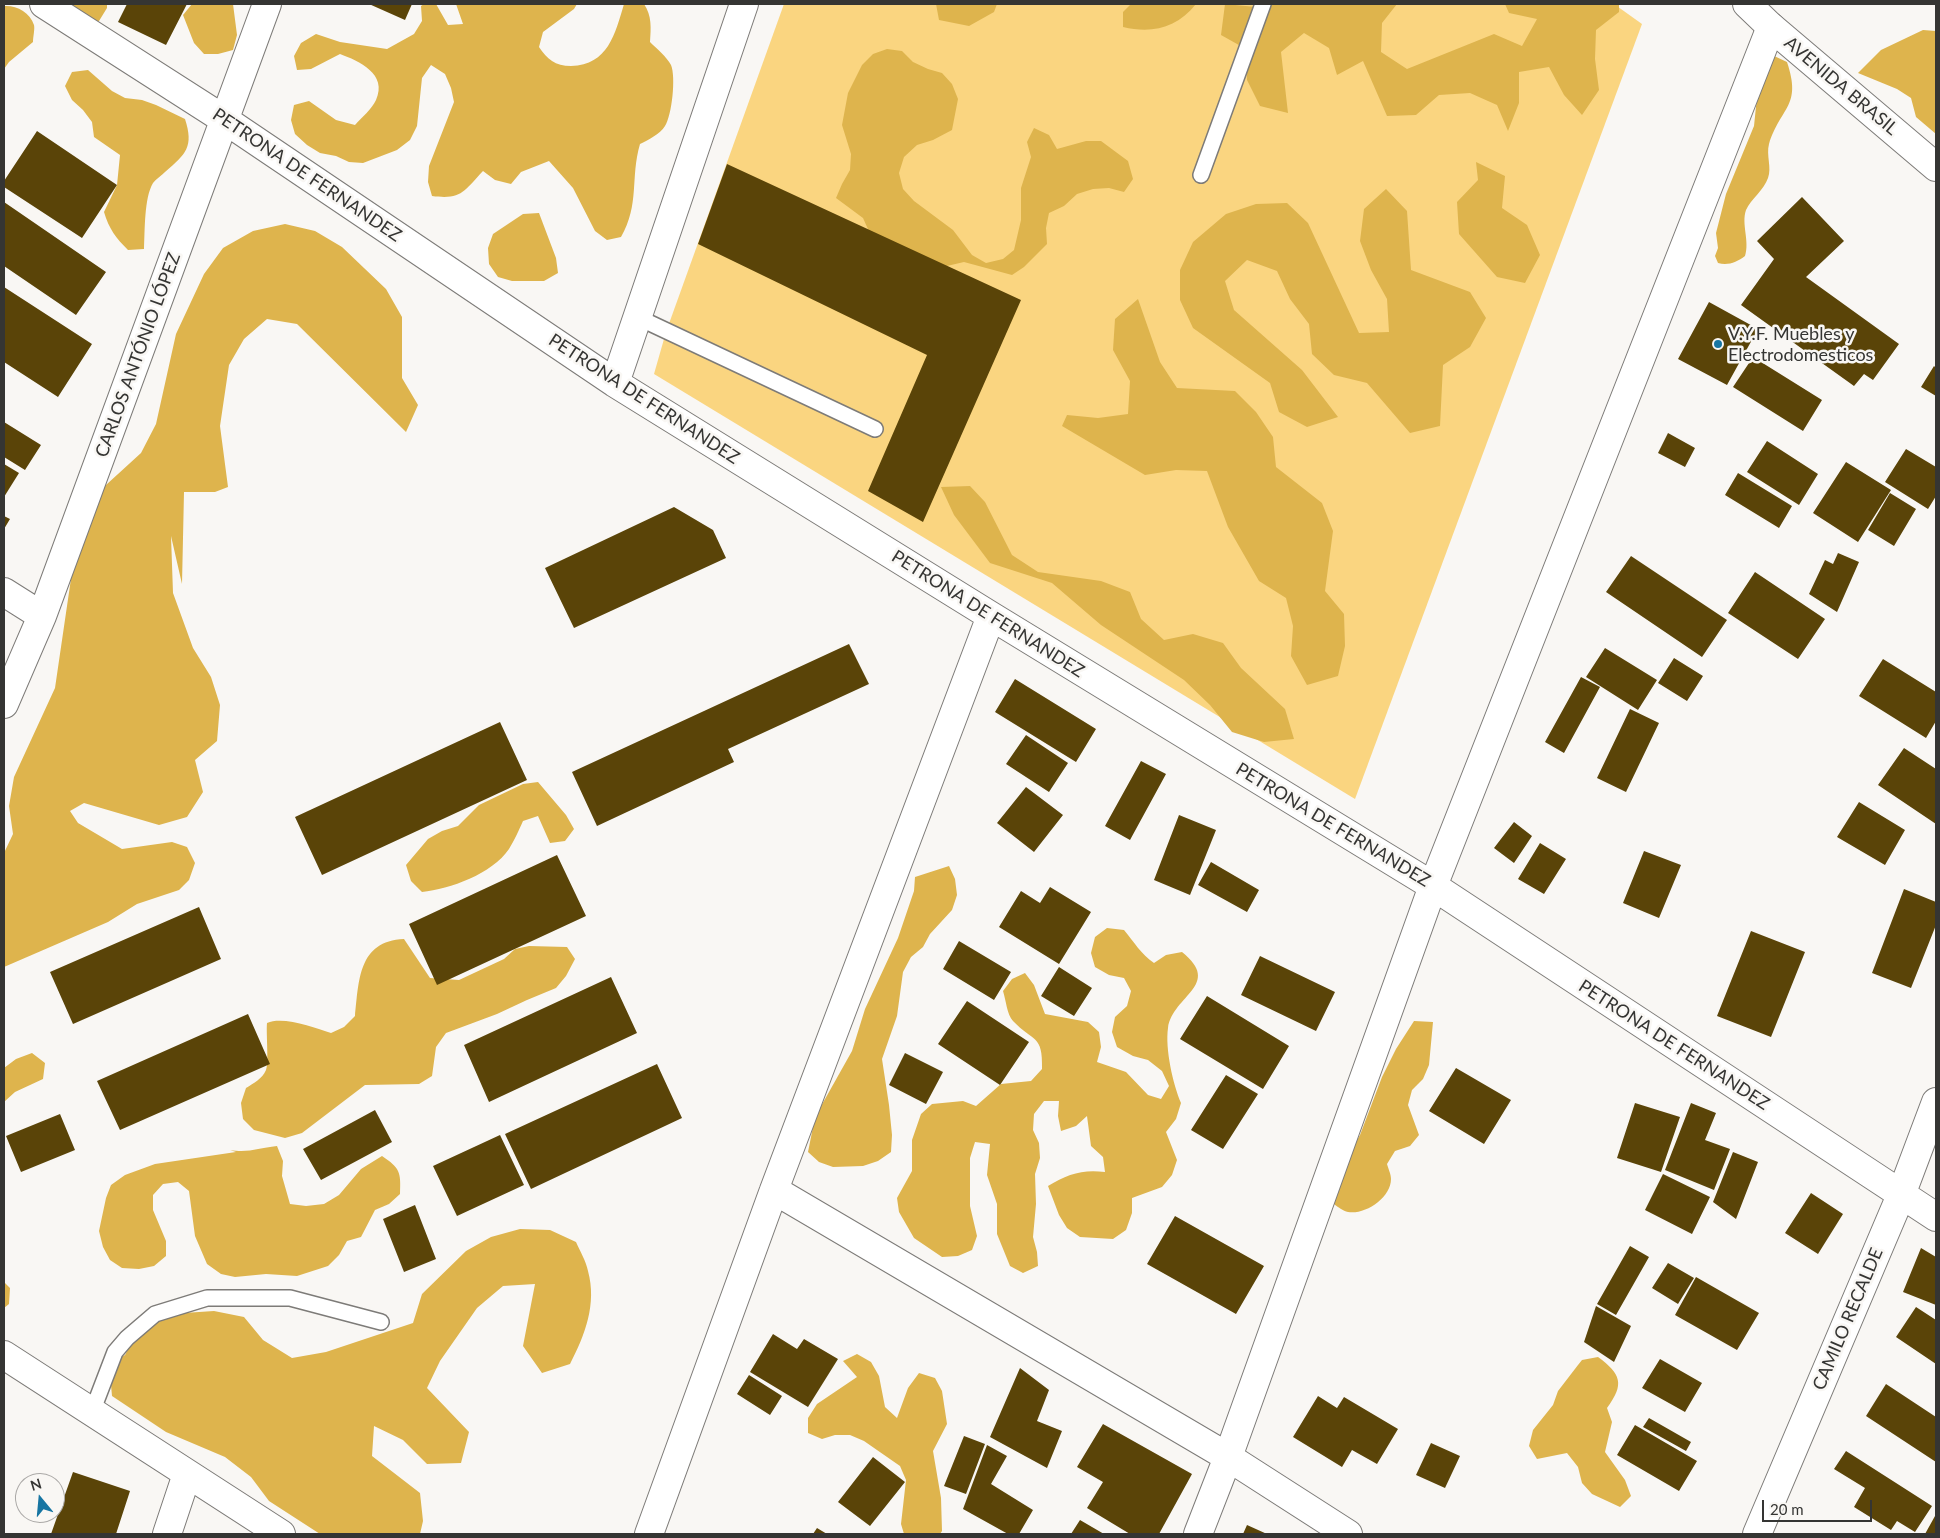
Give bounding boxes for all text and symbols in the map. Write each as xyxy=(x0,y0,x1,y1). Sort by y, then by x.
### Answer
street label: AVENIDA BRASIL xyxy=(1780,32,1902,140)
street label: PETRONA DE FERNANDEZ xyxy=(208,104,406,246)
street label: CARLOS ANTÓNIO LÓPEZ xyxy=(91,250,185,460)
place label: V.Y.F. Muebles y Electrodomesticos xyxy=(1728,323,1873,366)
street label: PETRONA DE FERNANDEZ xyxy=(545,329,743,469)
marker: V.Y.F. Muebles y Electrodomesticos xyxy=(1712,338,1724,350)
street label: PETRONA DE FERNANDEZ xyxy=(888,546,1088,682)
street label: PETRONA DE FERNANDEZ xyxy=(1232,758,1434,892)
street label: PETRONA DE FERNANDEZ xyxy=(1575,975,1773,1115)
street label: CAMILO RECALDE xyxy=(1808,1245,1888,1393)
north arrow xyxy=(15,1473,65,1523)
text: N xyxy=(28,1474,43,1494)
scale bar xyxy=(1765,1490,1875,1522)
text: 20 m xyxy=(1770,1500,1804,1518)

